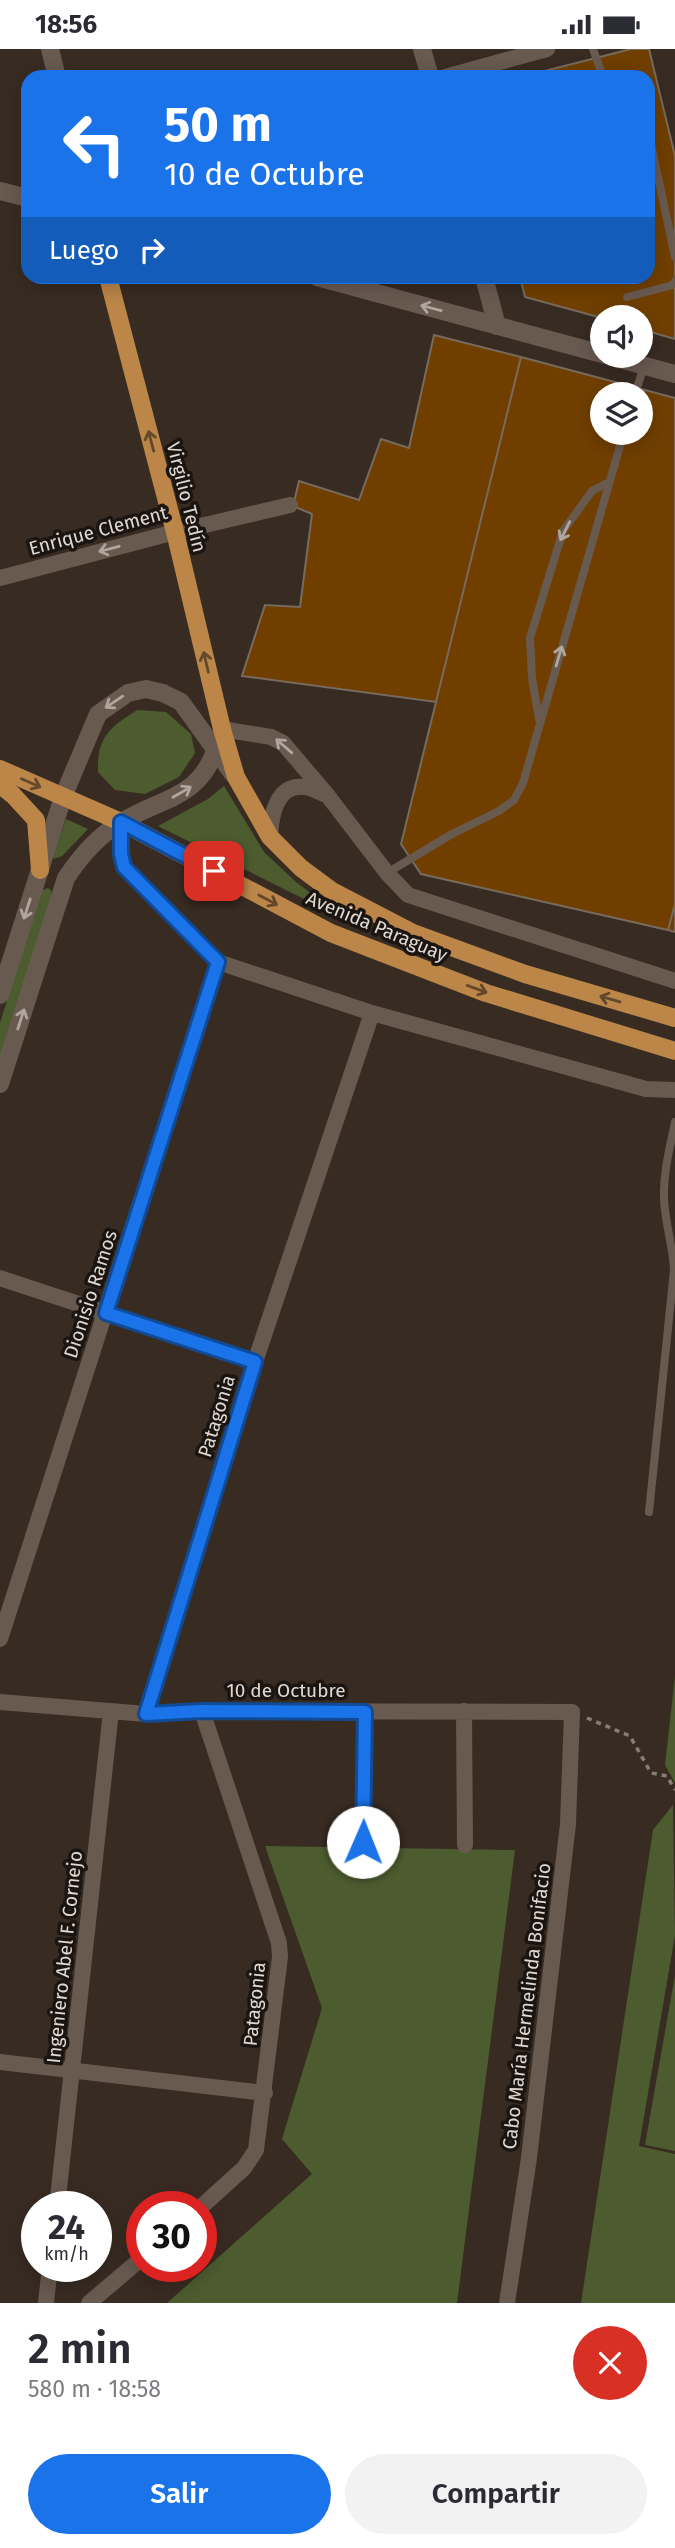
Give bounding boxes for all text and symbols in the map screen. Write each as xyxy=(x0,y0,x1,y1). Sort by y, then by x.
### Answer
text: 18:56 xyxy=(35,9,97,40)
text: 50 m xyxy=(164,95,272,154)
icon: left xyxy=(49,98,140,189)
text: 10 de Octubre xyxy=(164,155,365,193)
icon: right xyxy=(133,231,171,269)
text: Luego xyxy=(49,235,119,266)
one-way arrow xyxy=(420,300,442,313)
map controls xyxy=(590,305,653,445)
button: sound xyxy=(590,305,653,368)
button: layers xyxy=(590,382,653,445)
one-way arrow xyxy=(144,430,157,453)
street label: Virgilio Tedín xyxy=(162,440,211,554)
street label: Enrique Clement xyxy=(26,501,170,560)
one-way arrow xyxy=(557,520,571,540)
one-way arrow xyxy=(98,543,121,556)
one-way arrow xyxy=(553,645,566,667)
one-way arrow xyxy=(199,651,212,674)
one-way arrow xyxy=(105,695,124,709)
one-way arrow xyxy=(275,739,293,755)
one-way arrow xyxy=(20,777,42,790)
one-way arrow xyxy=(172,785,192,799)
pin xyxy=(184,841,244,901)
icon: arrive xyxy=(195,852,233,890)
street label: Avenida Paraguay xyxy=(303,886,451,967)
one-way arrow xyxy=(257,894,278,907)
one-way arrow xyxy=(20,898,33,920)
one-way arrow xyxy=(465,984,487,996)
one-way arrow xyxy=(599,992,621,1005)
one-way arrow xyxy=(15,1008,28,1030)
street label: Dionisio Ramos xyxy=(59,1227,122,1361)
street label: Patagonia xyxy=(193,1372,240,1460)
street label: 10 de Octubre xyxy=(226,1679,346,1702)
position arrow xyxy=(326,1805,400,1879)
street label: Ingeniero Abel F. Cornejo xyxy=(42,1850,87,2064)
street label: Cabo María Hermelinda Bonifacio xyxy=(498,1862,555,2151)
street label: Patagonia xyxy=(239,1961,270,2047)
speed limit sign: 30 xyxy=(126,2191,217,2282)
text: 24 xyxy=(48,2206,85,2248)
text: km/h xyxy=(44,2243,89,2265)
text: 2 min xyxy=(28,2324,132,2374)
button: close xyxy=(573,2326,647,2400)
text: 580 m · 18:58 xyxy=(28,2375,161,2403)
button: Salir xyxy=(28,2454,331,2534)
button: Compartir xyxy=(345,2454,647,2534)

